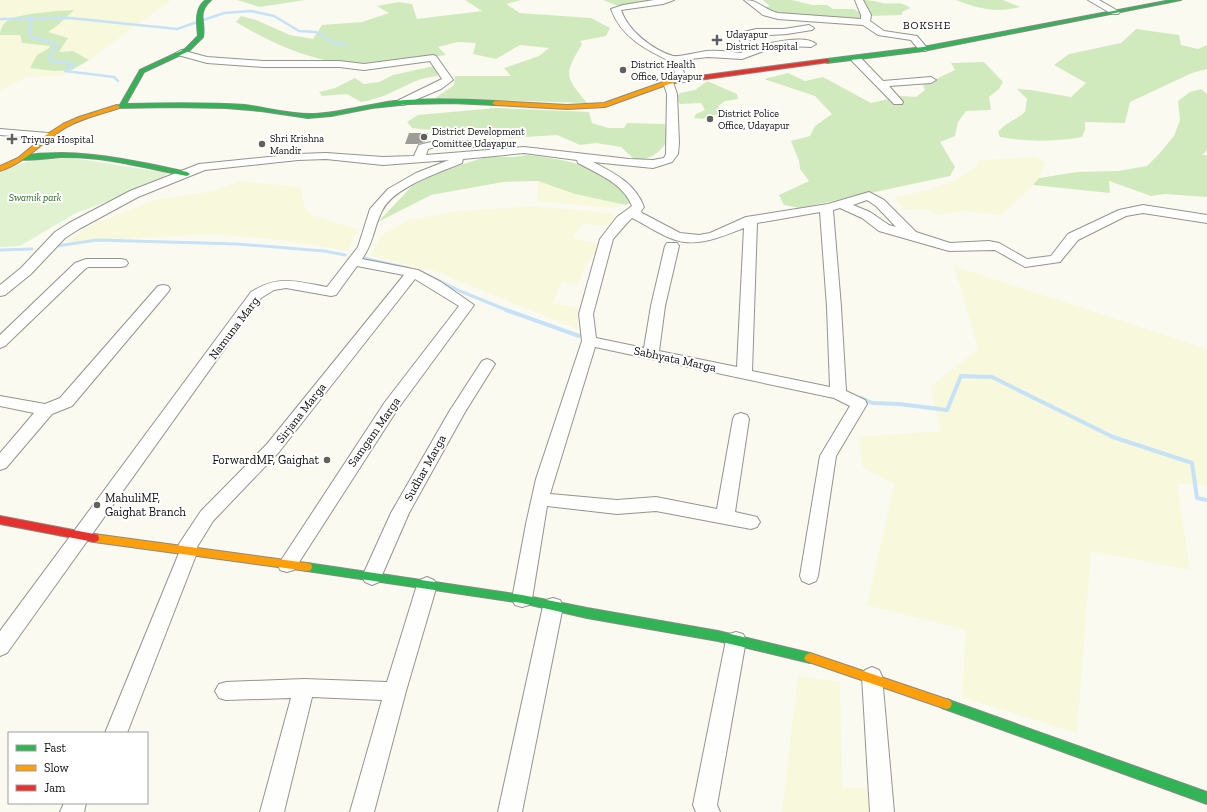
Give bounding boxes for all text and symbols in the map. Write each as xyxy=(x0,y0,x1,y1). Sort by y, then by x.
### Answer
district label: BOKSHE xyxy=(903,19,951,32)
place label: Udayapur District Hospital xyxy=(726,29,798,53)
marker: Udayapur District Hospital xyxy=(711,34,723,46)
place label: District Health Office, Udayapur xyxy=(631,59,703,83)
marker: District Health Office, Udayapur xyxy=(618,65,628,75)
place label: District Police Office, Udayapur xyxy=(718,108,790,132)
marker: District Police Office, Udayapur xyxy=(705,114,715,124)
place label: District Development Comittee Udayapur xyxy=(432,126,525,150)
marker: District Development Comittee Udayapur xyxy=(419,132,429,142)
marker: Triyuga Hospital xyxy=(6,133,18,145)
place label: Shri Krishna Mandir xyxy=(270,133,324,157)
place label: Triyuga Hospital xyxy=(21,134,94,146)
marker: Shri Krishna Mandir xyxy=(257,139,267,149)
park label: Swamik park xyxy=(9,192,62,204)
street label: Namuna Marg xyxy=(206,294,262,362)
street label: Sabhyata Marga xyxy=(633,343,718,375)
street label: Sirjana Marga xyxy=(273,380,330,447)
street label: Samgam Marga xyxy=(345,394,403,469)
street label: Sudhar Marga xyxy=(401,432,449,504)
place label: ForwardMF, Gaighat xyxy=(212,453,320,467)
marker: ForwardMF, Gaighat xyxy=(322,455,332,465)
place label: MahuliMF, Gaighat Branch xyxy=(105,491,186,519)
marker: MahuliMF, Gaighat Branch xyxy=(92,500,102,510)
legend xyxy=(8,732,148,804)
text: Fast xyxy=(44,741,67,755)
text: Slow xyxy=(44,761,70,775)
text: Jam xyxy=(44,781,66,795)

